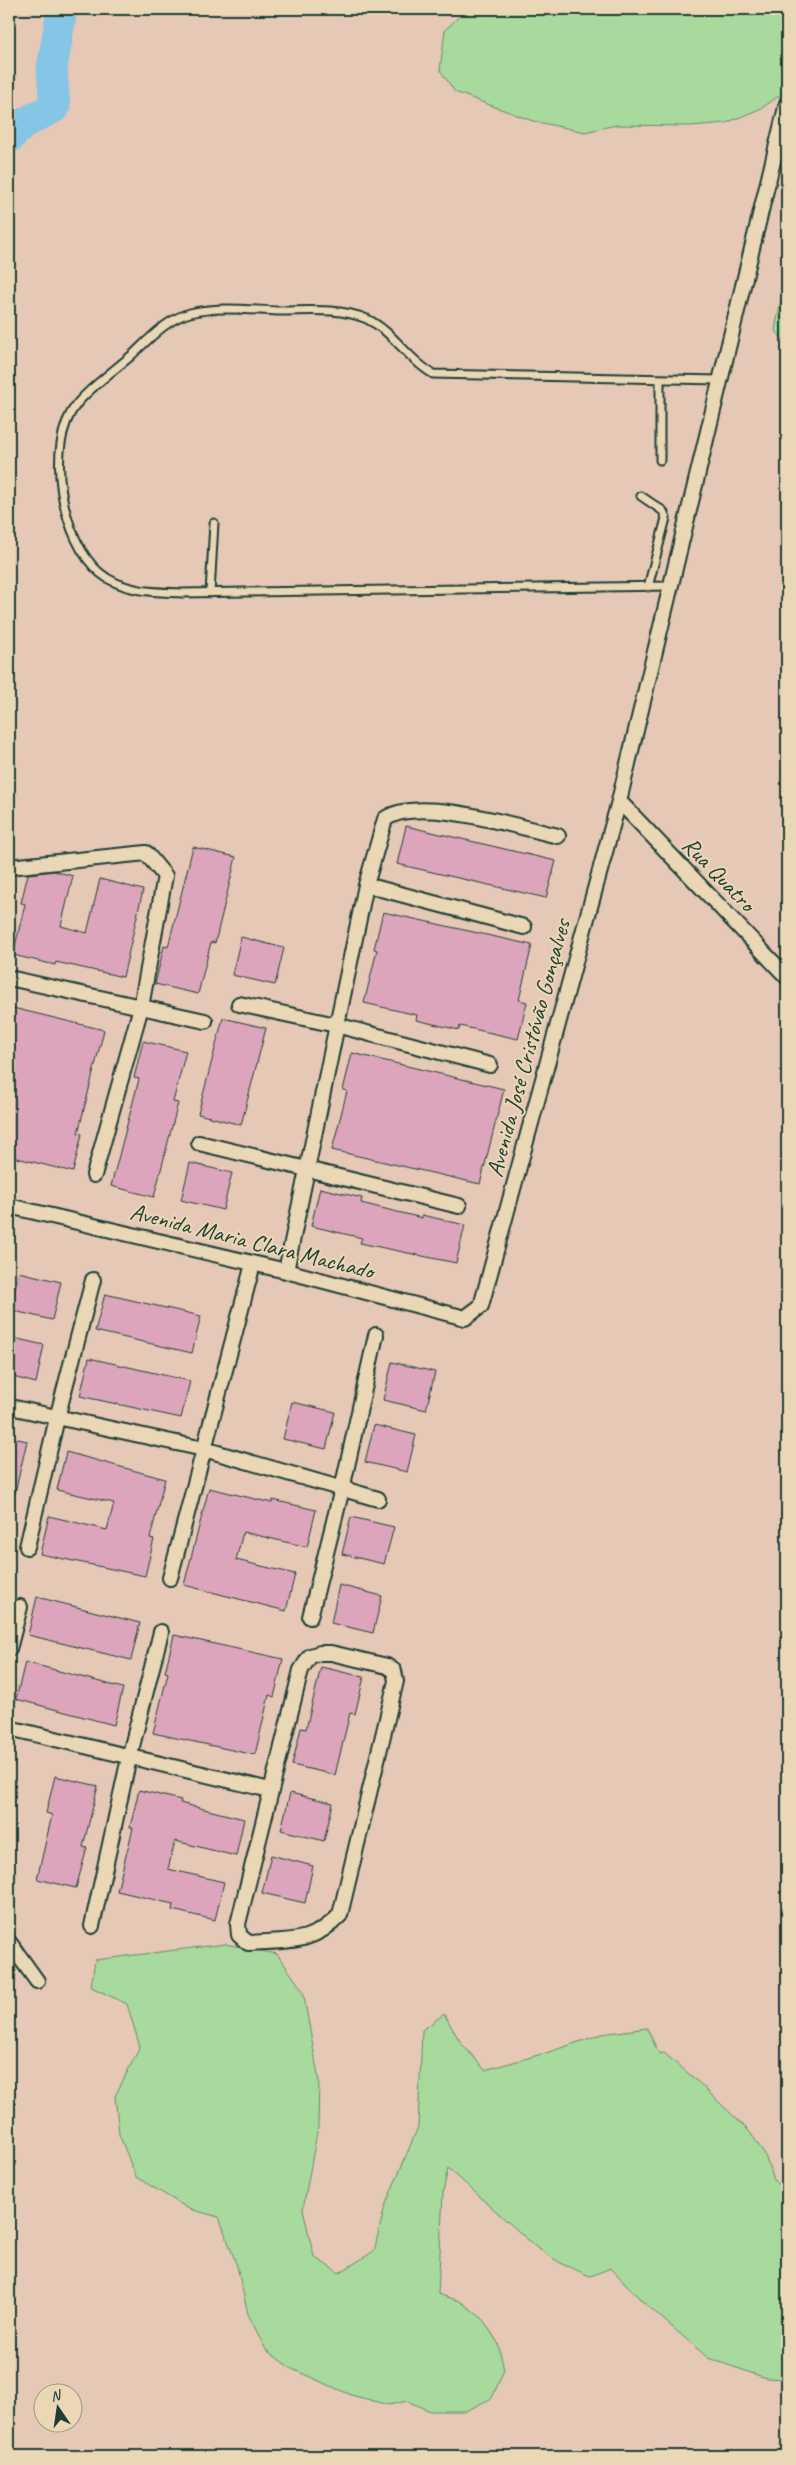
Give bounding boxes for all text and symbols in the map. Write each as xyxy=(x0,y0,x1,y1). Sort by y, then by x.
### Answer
street label: Rua Quatro xyxy=(676,830,764,920)
street label: Avenida José Cristóvão Gonçalves xyxy=(479,914,577,1180)
street label: Avenida Maria Clara Machado xyxy=(127,1196,379,1286)
north arrow xyxy=(32,2382,82,2432)
text: N xyxy=(49,2386,64,2405)

